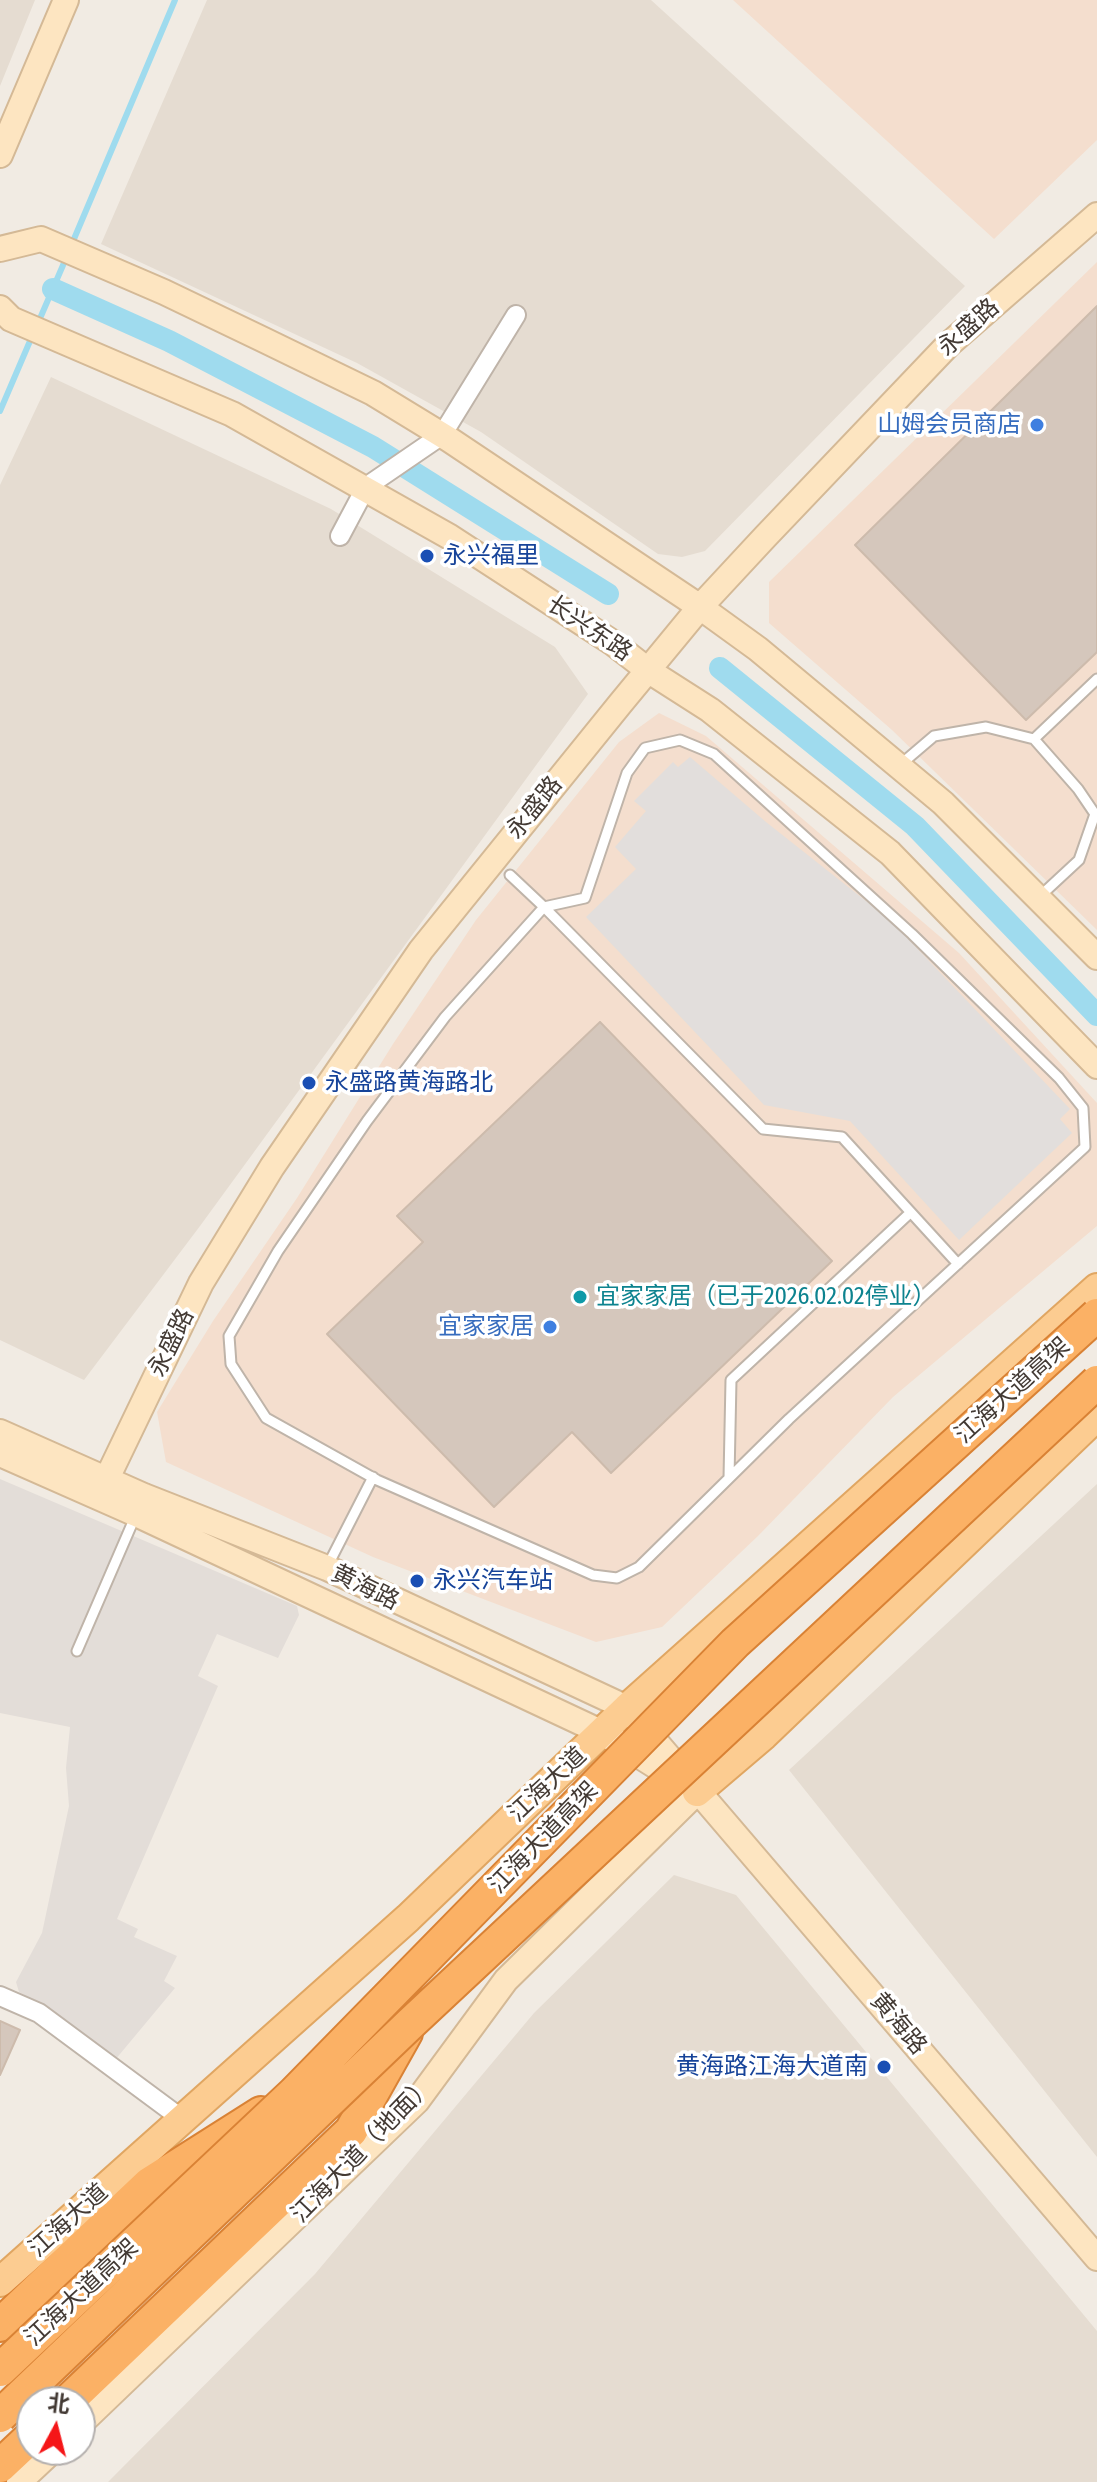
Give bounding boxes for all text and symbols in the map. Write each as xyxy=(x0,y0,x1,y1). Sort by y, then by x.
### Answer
street label: 永盛路 xyxy=(933,293,1005,363)
place label: 山姆会员商店 xyxy=(877,411,1021,439)
marker: 山姆会员商店 xyxy=(1028,416,1046,434)
place label: 永兴福里 xyxy=(443,542,539,570)
marker: 永兴福里 xyxy=(418,547,436,565)
street label: 长兴东路 xyxy=(541,590,637,668)
street label: 永盛路 xyxy=(501,771,569,845)
place label: 永盛路黄海路北 xyxy=(325,1069,493,1097)
marker: 永盛路黄海路北 xyxy=(300,1074,318,1092)
place label: 宜家家居（已于2026.02.02停业） xyxy=(596,1283,937,1311)
marker: 宜家家居（已于2026.02.02停业） xyxy=(571,1288,589,1306)
street label: 永盛路 xyxy=(143,1304,201,1382)
place label: 宜家家居 xyxy=(438,1313,534,1341)
marker: 宜家家居 xyxy=(541,1318,559,1336)
street label: 江海大道高架 xyxy=(950,1332,1076,1450)
street label: 黄海路 xyxy=(326,1559,404,1617)
place label: 永兴汽车站 xyxy=(433,1567,553,1595)
marker: 永兴汽车站 xyxy=(408,1572,426,1590)
street label: 江海大道 xyxy=(503,1742,593,1828)
street label: 江海大道高架 xyxy=(484,1776,604,1900)
street label: 黄海路 xyxy=(864,1987,932,2061)
place label: 黄海路江海大道南 xyxy=(676,2053,868,2081)
marker: 黄海路江海大道南 xyxy=(875,2058,893,2076)
street label: 江海大道（地面） xyxy=(286,2071,440,2229)
street label: 江海大道 xyxy=(24,2178,114,2264)
street label: 江海大道高架 xyxy=(20,2233,144,2353)
north arrow xyxy=(16,2386,96,2466)
text: 北 xyxy=(46,2389,71,2418)

